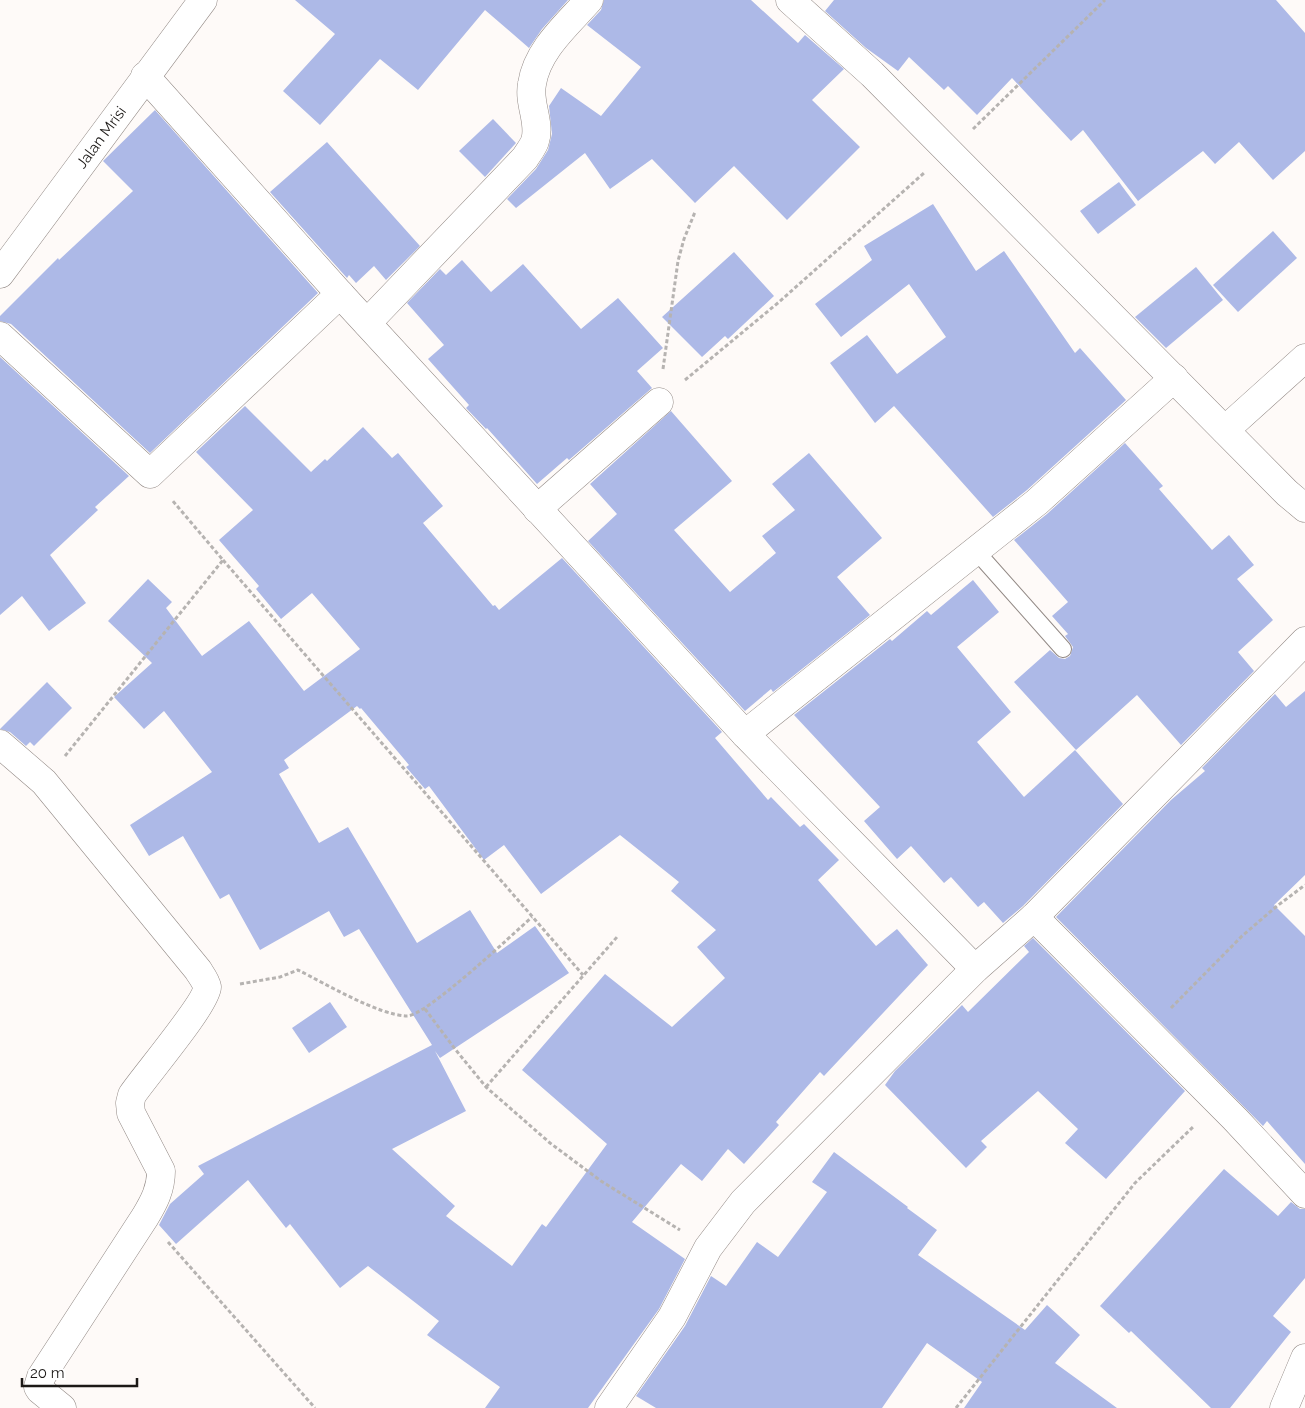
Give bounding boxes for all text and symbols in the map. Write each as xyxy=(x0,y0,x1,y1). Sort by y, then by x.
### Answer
street label: Jalan Mrisi xyxy=(72,103,130,172)
scale bar xyxy=(22,1356,138,1388)
text: 20 m xyxy=(30,1364,65,1382)

